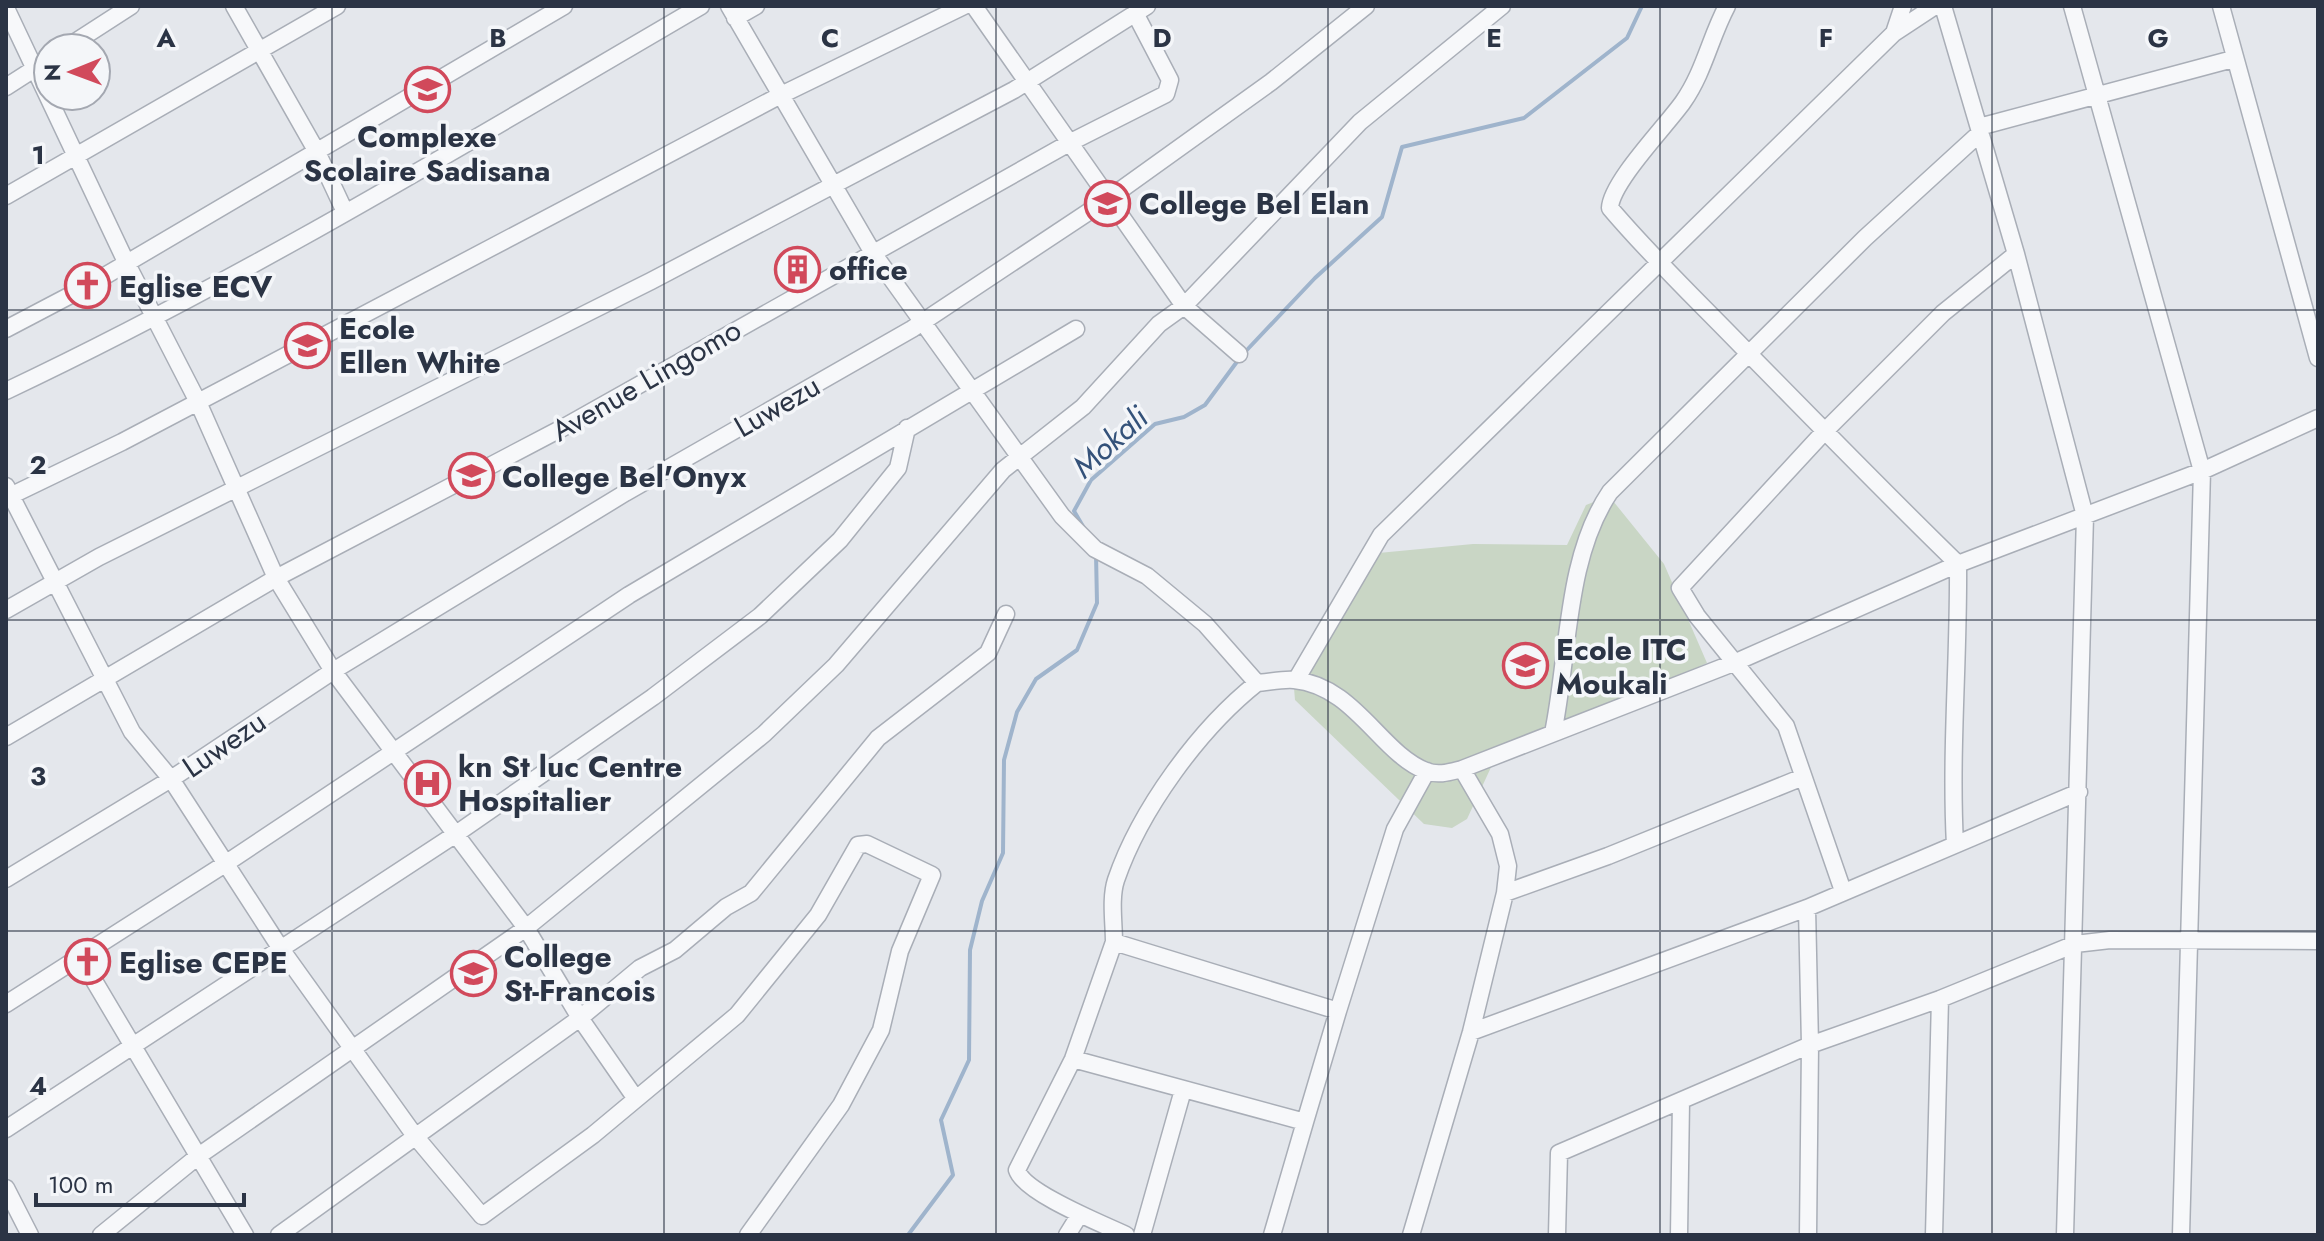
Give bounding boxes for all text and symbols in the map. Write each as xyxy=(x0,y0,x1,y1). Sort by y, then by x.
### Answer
text: A xyxy=(155,19,176,57)
text: B xyxy=(489,19,507,57)
text: C xyxy=(821,19,839,57)
text: D xyxy=(1152,19,1172,57)
text: E xyxy=(1486,19,1502,57)
text: F xyxy=(1819,19,1833,57)
text: G xyxy=(2147,19,2169,57)
north arrow xyxy=(32,32,112,112)
text: N xyxy=(36,63,68,81)
school or university icon: Complexe Scolaire Sadisana xyxy=(403,66,451,114)
place label: Complexe Scolaire Sadisana xyxy=(304,115,550,192)
text: 1 xyxy=(31,136,45,174)
school or university icon: College Bel Elan xyxy=(1084,179,1132,227)
place label: College Bel Elan xyxy=(1139,182,1369,225)
building icon: office xyxy=(774,245,822,293)
place label: office xyxy=(829,248,908,291)
church icon: Eglise ECV xyxy=(64,262,112,310)
place label: Eglise ECV xyxy=(119,265,273,308)
place label: Ecole Ellen White xyxy=(339,307,501,384)
street label: Avenue Lingomo xyxy=(543,308,749,452)
school or university icon: Ecole Ellen White xyxy=(284,321,332,369)
street label: Luwezu xyxy=(726,364,828,448)
water label: Mokali xyxy=(1062,395,1159,489)
text: 2 xyxy=(29,446,47,484)
school or university icon: College Bel'Onyx xyxy=(447,452,495,500)
place label: College Bel'Onyx xyxy=(502,455,746,498)
place label: Ecole ITC Moukali xyxy=(1556,628,1687,705)
school or university icon: Ecole ITC Moukali xyxy=(1501,642,1549,690)
street label: Luwezu xyxy=(173,700,275,788)
place label: kn St luc Centre Hospitalier xyxy=(458,745,682,822)
text: 3 xyxy=(30,757,46,795)
hospital icon: kn St luc Centre Hospitalier xyxy=(403,759,451,807)
place label: College St-Francois xyxy=(504,935,655,1012)
church icon: Eglise CEPE xyxy=(64,938,112,986)
place label: Eglise CEPE xyxy=(119,941,288,984)
school or university icon: College St-Francois xyxy=(449,949,497,997)
text: 4 xyxy=(29,1067,47,1105)
scale bar xyxy=(36,1157,244,1207)
text: 100 m xyxy=(48,1167,114,1202)

